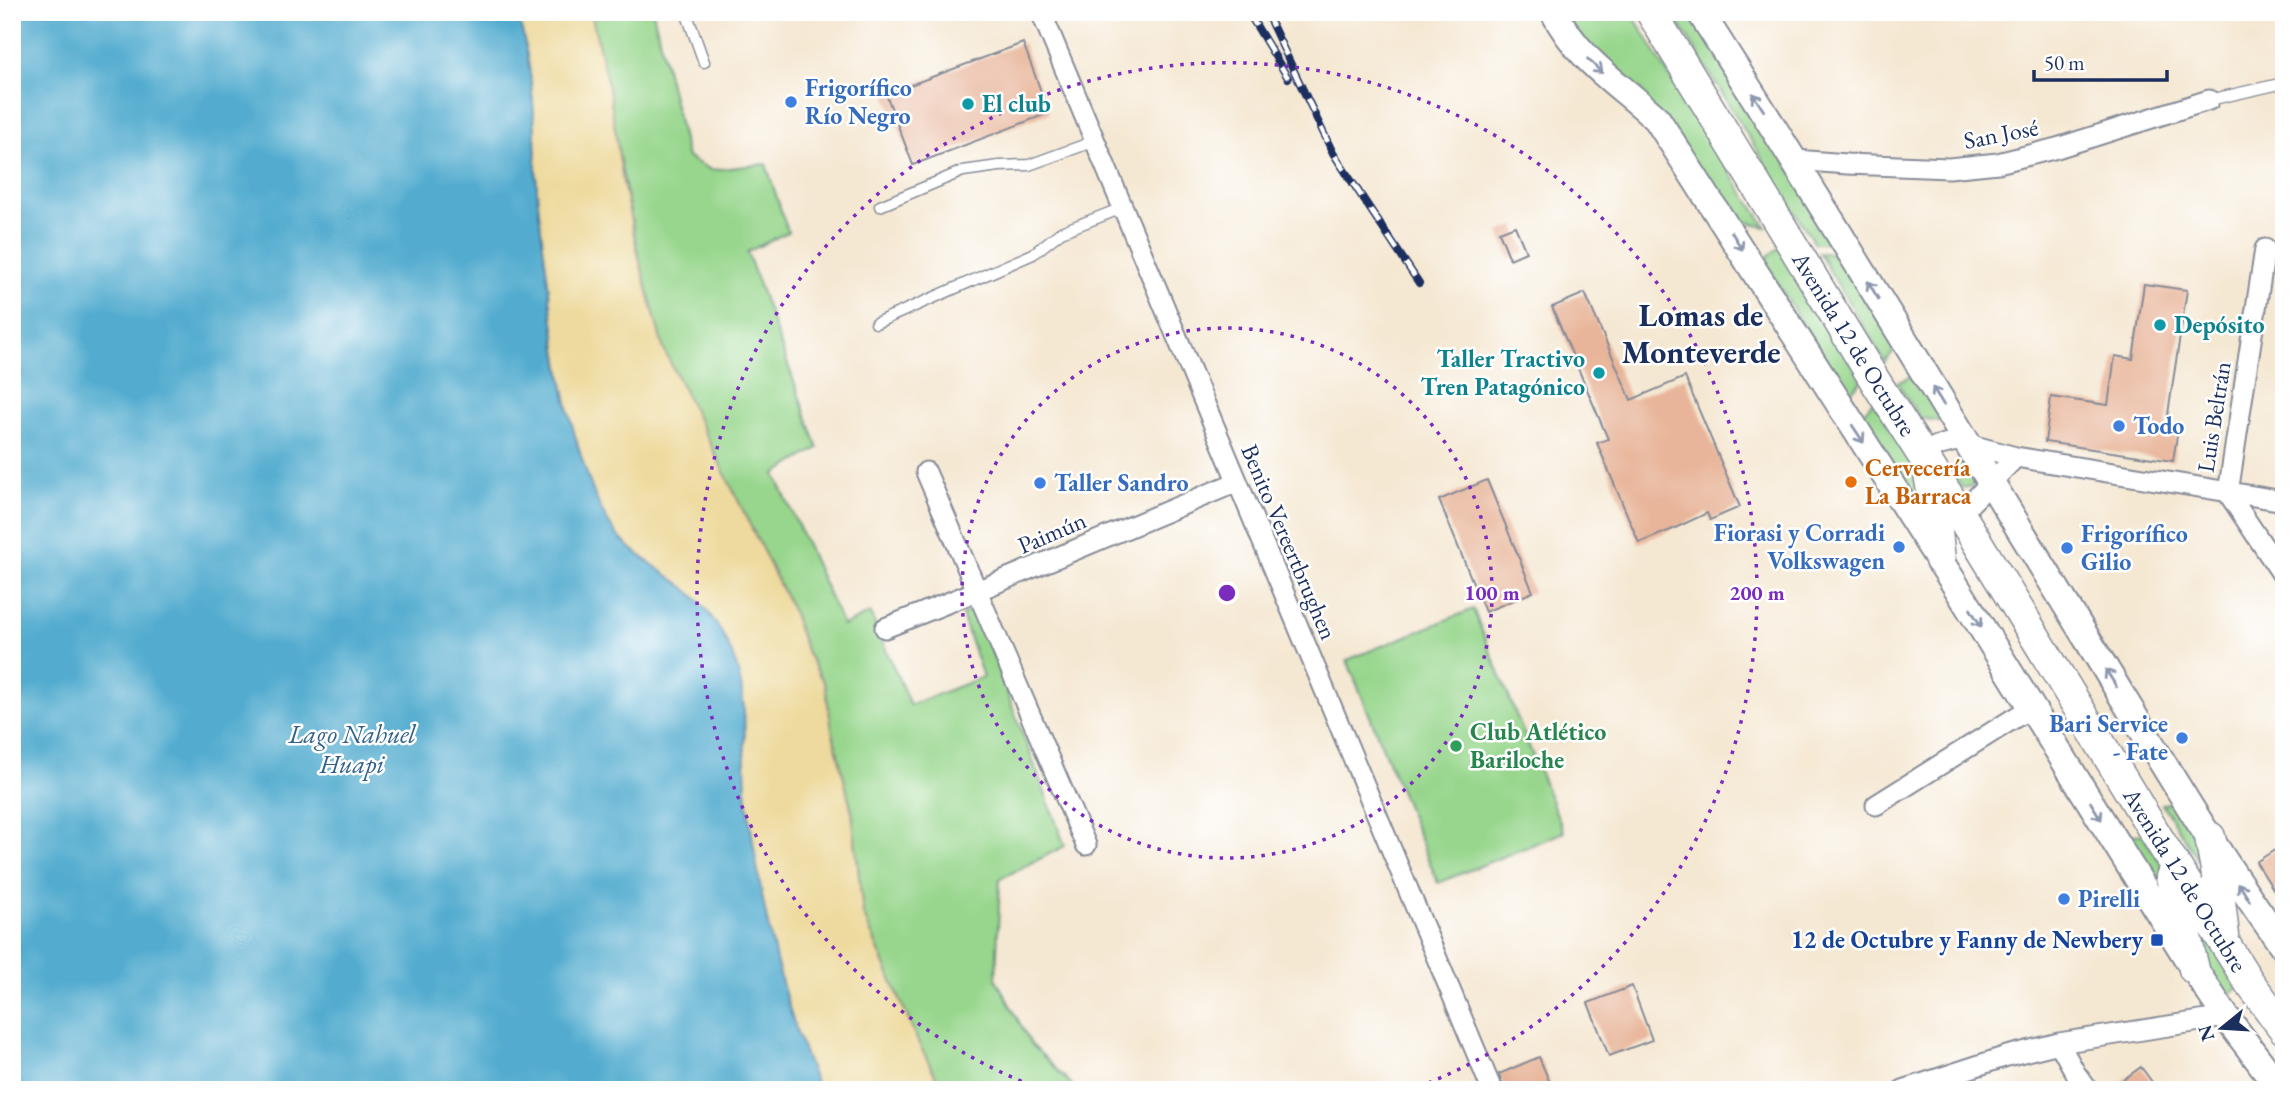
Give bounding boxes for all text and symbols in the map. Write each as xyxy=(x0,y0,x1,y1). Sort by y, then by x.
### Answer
scale bar xyxy=(2034,38,2166,82)
text: 50 m xyxy=(2044,49,2085,76)
one-way arrow xyxy=(1586,58,1603,75)
place label: Frigorífico Río Negro xyxy=(805,72,912,132)
place label: El club xyxy=(982,88,1051,119)
one-way arrow xyxy=(1751,93,1765,112)
marker: Frigorífico Río Negro xyxy=(783,94,799,110)
marker: El club xyxy=(960,96,976,112)
street label: San José xyxy=(1961,111,2041,156)
one-way arrow xyxy=(1730,231,1744,251)
street label: Avenida 12 de Octubre xyxy=(1785,245,1924,442)
one-way arrow xyxy=(1866,281,1880,301)
district label: Lomas de Monteverde xyxy=(1622,294,1780,373)
place label: Depósito xyxy=(2174,309,2264,340)
marker: Depósito xyxy=(2152,317,2168,333)
place label: Taller Tractivo Tren Patagónico xyxy=(1420,343,1585,403)
street label: Luis Beltrán xyxy=(2189,359,2238,475)
marker: Taller Tractivo Tren Patagónico xyxy=(1591,365,1607,381)
one-way arrow xyxy=(1930,386,1944,406)
place label: Todo xyxy=(2133,410,2184,441)
marker: Todo xyxy=(2111,418,2127,434)
one-way arrow xyxy=(1850,424,1865,443)
street label: Benito Vereertbrughen xyxy=(1234,439,1345,644)
place label: Cervecería La Barraca xyxy=(1865,452,1972,511)
place label: Taller Sandro xyxy=(1054,467,1189,498)
marker: Cervecería La Barraca xyxy=(1843,474,1859,490)
marker: Taller Sandro xyxy=(1032,475,1048,491)
street label: Paimún xyxy=(1013,504,1091,561)
place label: Fiorasi y Corradi Volkswagen xyxy=(1714,517,1885,577)
place label: Frigorífico Gilio xyxy=(2081,518,2188,577)
marker: Fiorasi y Corradi Volkswagen xyxy=(1891,539,1907,555)
marker: Frigorífico Gilio xyxy=(2059,540,2075,556)
text: 100 m xyxy=(1464,579,1520,606)
text: 200 m xyxy=(1729,579,1785,606)
centre of rings xyxy=(1215,581,1239,605)
one-way arrow xyxy=(1970,607,1984,627)
one-way arrow xyxy=(2104,668,2118,688)
place label: Bari Service - Fate xyxy=(2049,708,2168,767)
place label: Club Atlético Bariloche xyxy=(1470,716,1606,775)
water label: Lago Nahuel Huapi xyxy=(287,717,416,781)
marker: Bari Service - Fate xyxy=(2174,730,2190,746)
marker: Club Atlético Bariloche xyxy=(1448,738,1464,754)
street label: Avenida 12 de Octubre xyxy=(2116,781,2255,978)
one-way arrow xyxy=(2090,800,2104,820)
one-way arrow xyxy=(2237,882,2251,902)
place label: Pirelli xyxy=(2078,883,2140,914)
marker: Pirelli xyxy=(2056,891,2072,907)
place label: 12 de Octubre y Fanny de Newbery xyxy=(1791,924,2143,956)
marker: 12 de Octubre y Fanny de Newbery xyxy=(2149,932,2165,948)
north arrow xyxy=(2188,993,2258,1064)
text: N xyxy=(2192,1021,2221,1044)

